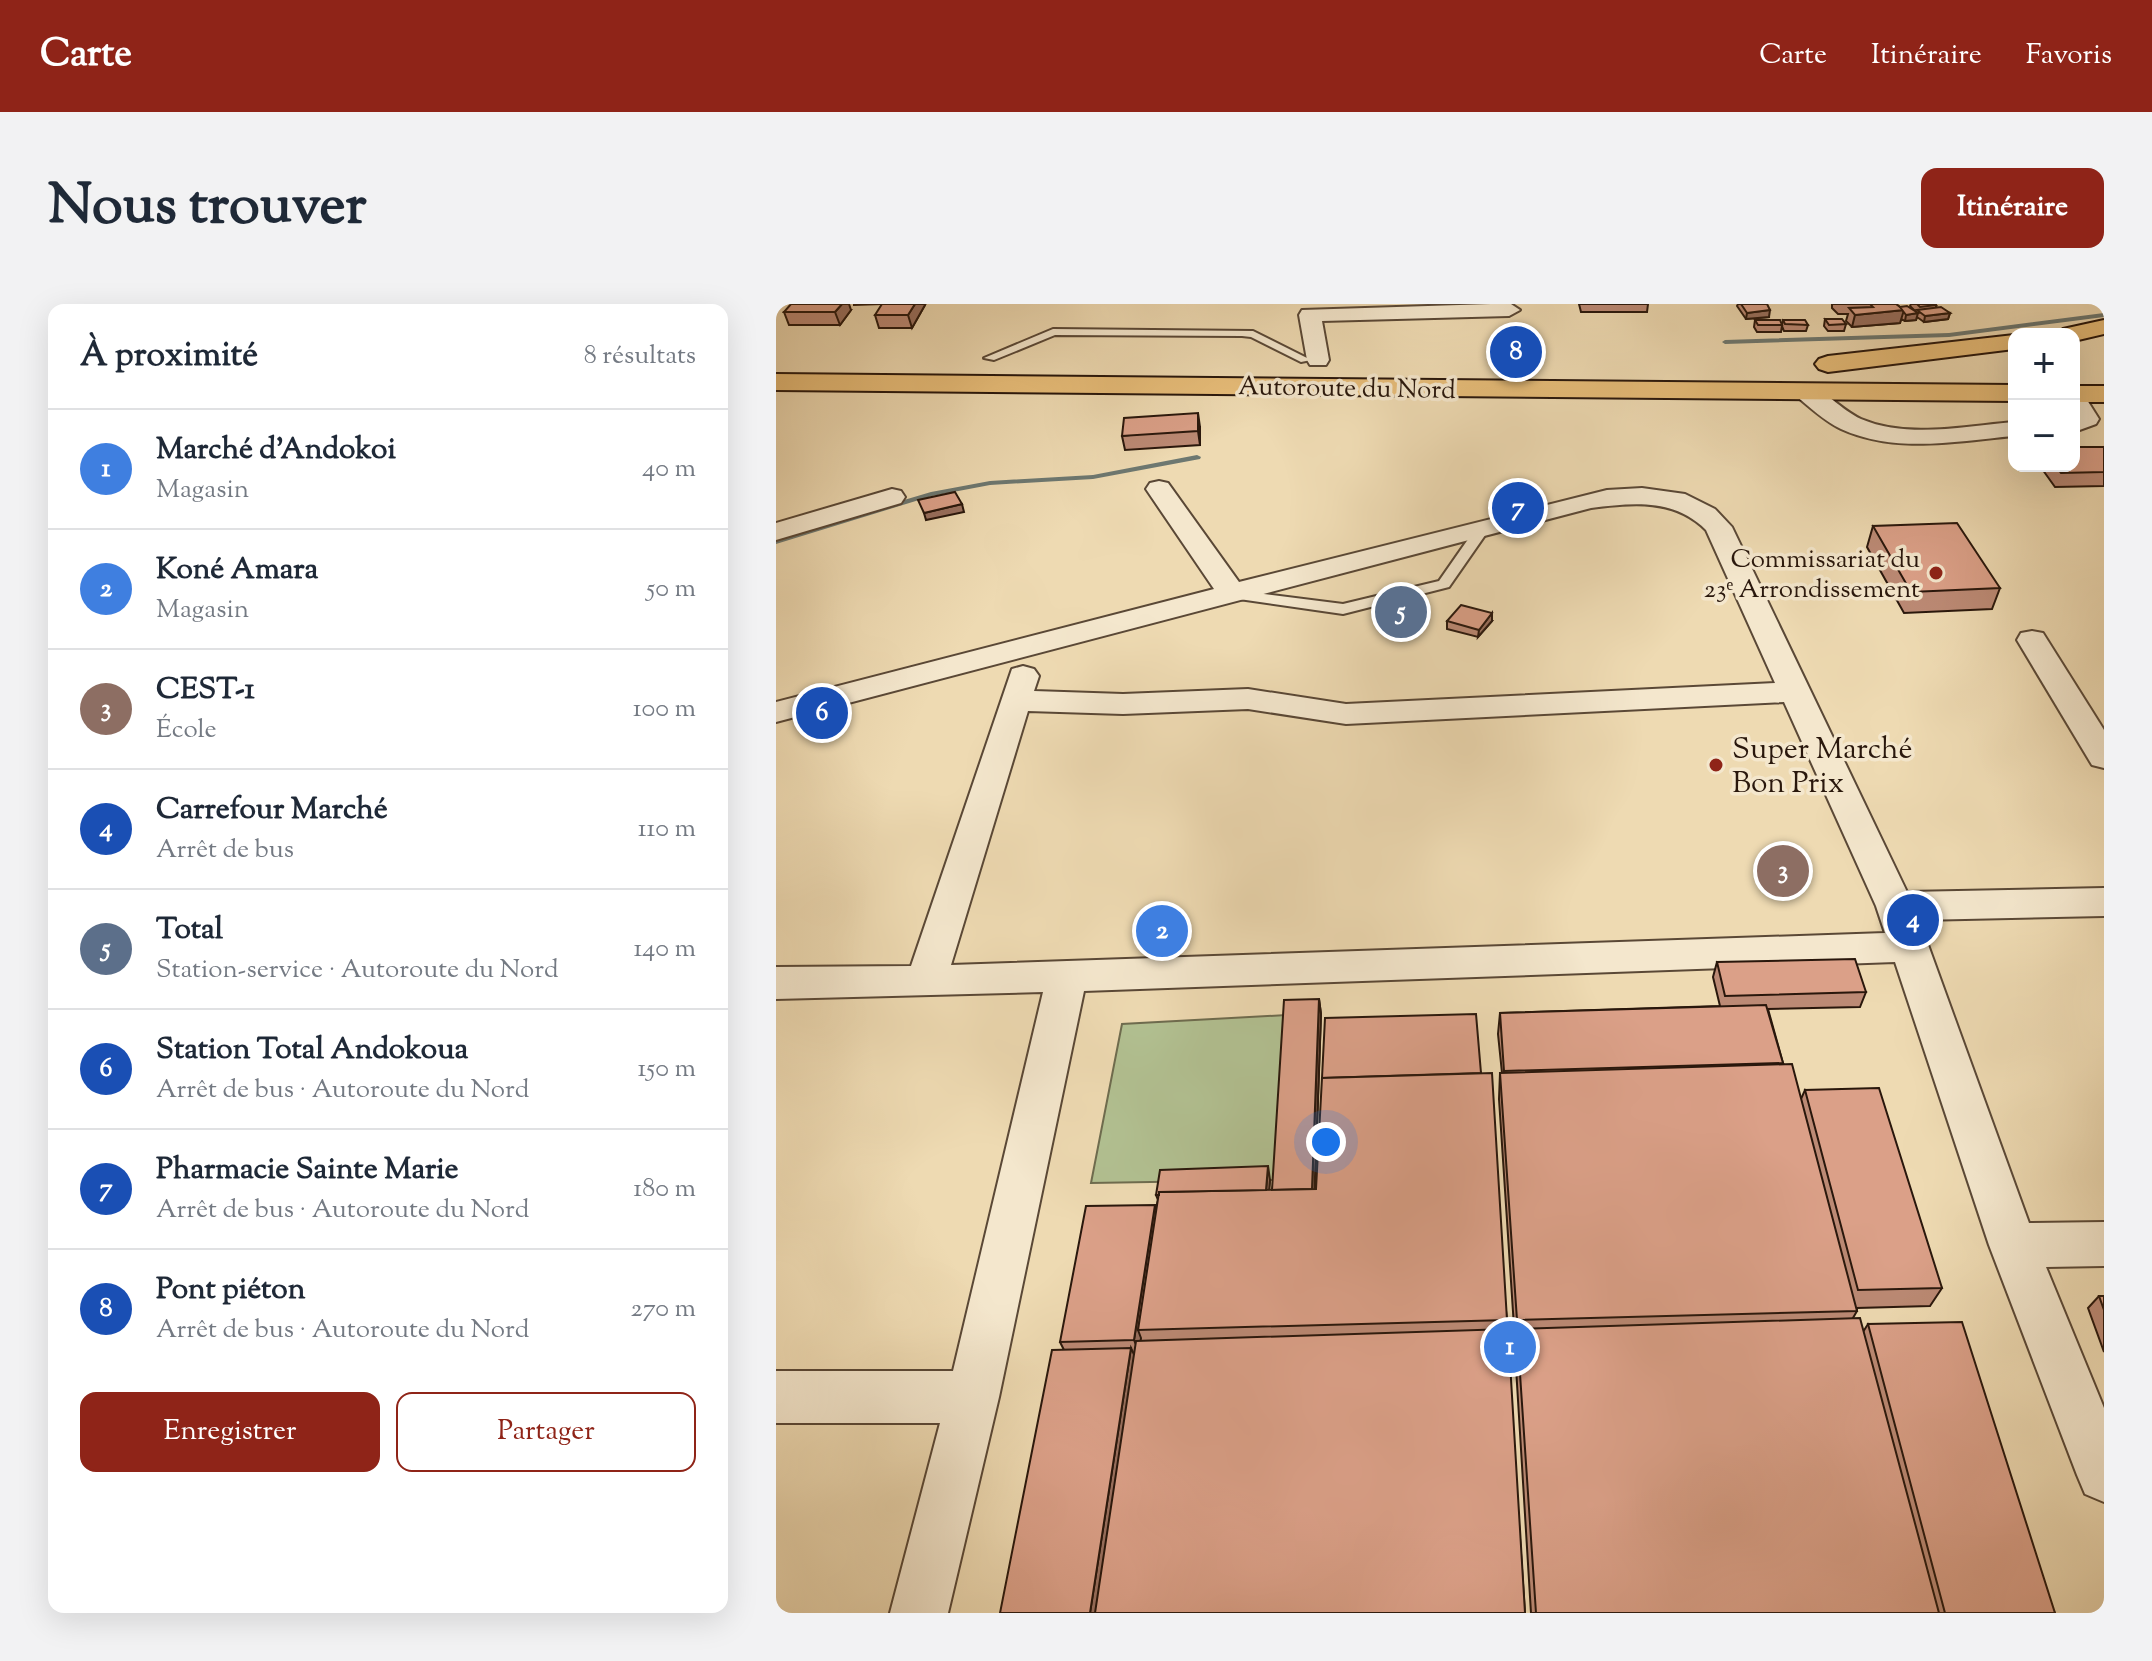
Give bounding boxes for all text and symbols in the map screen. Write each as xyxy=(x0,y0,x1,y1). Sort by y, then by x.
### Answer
text: Carte xyxy=(40,29,132,83)
text: Carte xyxy=(1759,36,1827,76)
text: Itinéraire xyxy=(1871,36,1982,76)
text: Favoris xyxy=(2026,36,2112,76)
text: Nous trouver xyxy=(48,168,367,249)
button: Itinéraire xyxy=(1921,168,2104,248)
pin: 8 xyxy=(1490,322,1542,382)
map controls xyxy=(2008,328,2080,472)
button: + xyxy=(2008,328,2080,400)
text: À proximité xyxy=(80,332,258,381)
text: 8 résultats xyxy=(584,338,696,375)
street label: Autoroute du Nord xyxy=(1238,369,1456,410)
button: − xyxy=(2008,400,2080,472)
text: Marché d’Andokoi xyxy=(156,429,396,472)
text: 1 xyxy=(102,451,110,488)
text: 40 m xyxy=(642,451,696,488)
text: Magasin xyxy=(156,472,249,509)
pin: 7 xyxy=(1492,478,1544,538)
place label: Commissariat du 23ᵉ Arrondissement xyxy=(1704,542,1920,609)
text: Koné Amara xyxy=(156,549,318,592)
marker: Commissariat du 23ᵉ Arrondissement xyxy=(1927,564,1945,582)
text: 2 xyxy=(100,571,112,608)
text: 50 m xyxy=(646,571,696,608)
pin: 5 xyxy=(1375,582,1427,642)
text: Magasin xyxy=(156,592,249,629)
text: CEST-1 xyxy=(156,669,255,712)
pin: 6 xyxy=(796,683,848,743)
text: 3 xyxy=(101,691,111,728)
text: 100 m xyxy=(633,691,696,728)
text: École xyxy=(156,712,217,749)
place label: Super Marché Bon Prix xyxy=(1732,729,1912,806)
marker: Super Marché Bon Prix xyxy=(1707,756,1725,774)
text: Carrefour Marché xyxy=(156,789,388,832)
text: 4 xyxy=(99,811,113,848)
text: 110 m xyxy=(638,811,696,848)
text: Arrêt de bus xyxy=(156,832,294,869)
pin: 3 xyxy=(1757,841,1809,901)
pin: 4 xyxy=(1887,890,1939,950)
pin: 2 xyxy=(1136,901,1188,961)
text: Total xyxy=(156,909,223,952)
text: 5 xyxy=(102,931,110,968)
text: 140 m xyxy=(633,931,696,968)
text: Station-service · Autoroute du Nord xyxy=(156,952,559,989)
text: Station Total Andokoua xyxy=(156,1029,468,1072)
text: 6 xyxy=(100,1051,112,1088)
text: 150 m xyxy=(637,1051,696,1088)
text: Arrêt de bus · Autoroute du Nord xyxy=(156,1072,529,1109)
your location xyxy=(1306,1122,1346,1162)
text: Pharmacie Sainte Marie xyxy=(156,1149,459,1192)
text: 7 xyxy=(99,1171,113,1208)
text: 180 m xyxy=(633,1171,696,1208)
text: Arrêt de bus · Autoroute du Nord xyxy=(156,1192,529,1229)
text: Pont piéton xyxy=(156,1269,305,1312)
text: 8 xyxy=(99,1291,113,1328)
text: 270 m xyxy=(631,1291,696,1328)
text: Arrêt de bus · Autoroute du Nord xyxy=(156,1312,529,1349)
pin: 1 xyxy=(1484,1317,1536,1377)
button: Enregistrer xyxy=(80,1392,380,1472)
button: Partager xyxy=(396,1392,696,1472)

